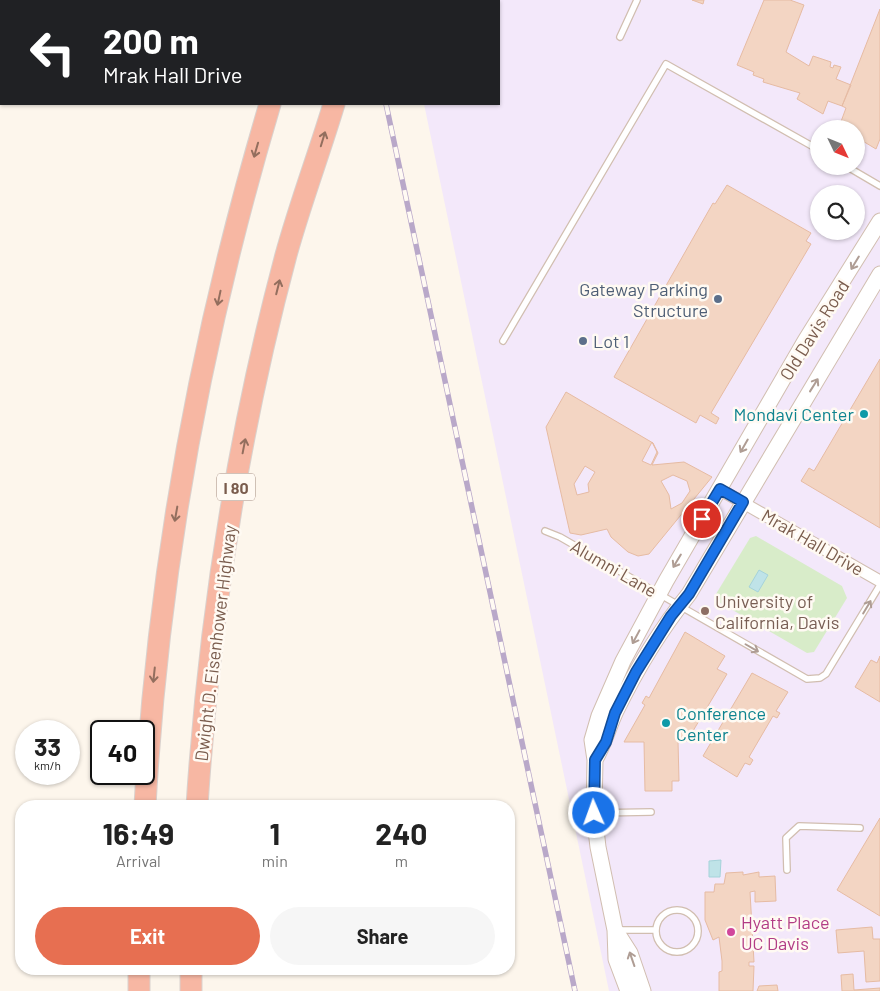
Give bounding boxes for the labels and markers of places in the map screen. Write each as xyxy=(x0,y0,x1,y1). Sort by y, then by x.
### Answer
place label: Gateway Parking Structure xyxy=(579,278,708,321)
marker: Gateway Parking Structure xyxy=(712,293,724,305)
place label: Lot 1 xyxy=(593,330,629,352)
marker: Lot 1 xyxy=(577,335,589,347)
place label: Mondavi Center xyxy=(733,403,854,425)
marker: Mondavi Center xyxy=(858,408,870,420)
pin xyxy=(681,498,723,540)
place label: University of California, Davis xyxy=(715,590,839,633)
marker: University of California, Davis xyxy=(699,605,711,617)
place label: Conference Center xyxy=(676,702,766,745)
marker: Conference Center xyxy=(660,717,672,729)
place label: Hyatt Place UC Davis xyxy=(741,911,830,954)
marker: Hyatt Place UC Davis xyxy=(725,926,737,938)

